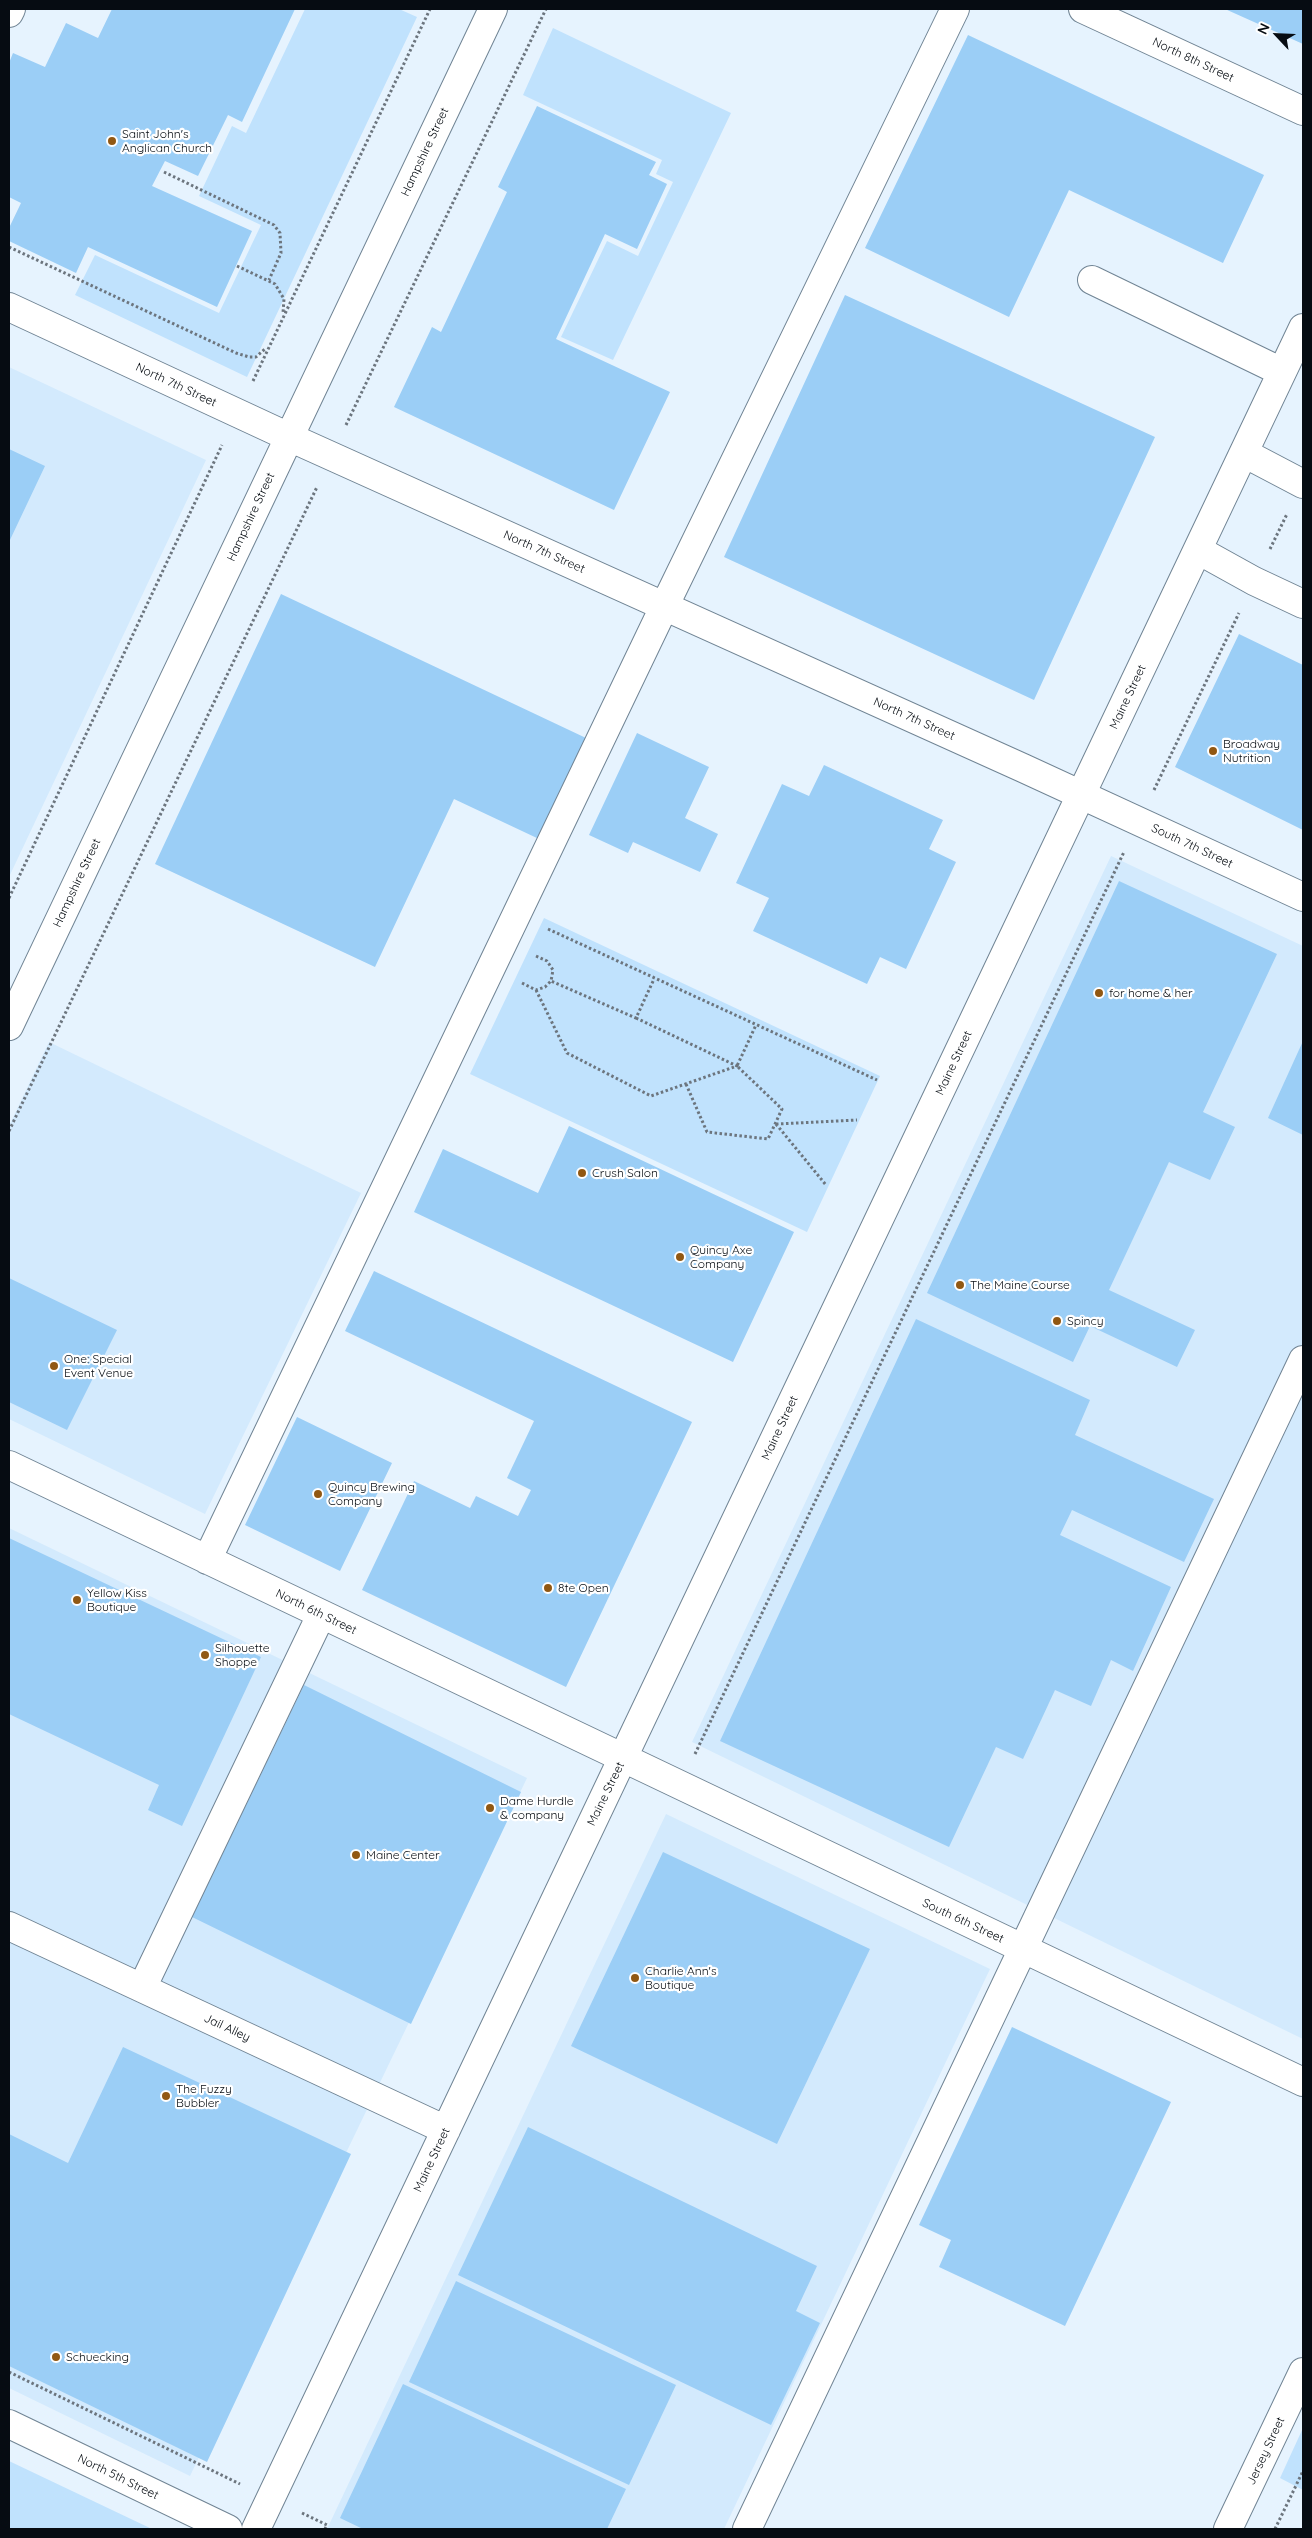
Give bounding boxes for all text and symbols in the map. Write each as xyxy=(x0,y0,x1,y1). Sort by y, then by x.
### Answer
north arrow xyxy=(1252,10,1302,60)
text: N xyxy=(1253,20,1274,37)
street label: North 8th Street xyxy=(1150,35,1236,85)
street label: Hampshire Street xyxy=(398,105,452,199)
place label: Saint John's Anglican Church xyxy=(122,127,212,155)
marker: Saint John's Anglican Church xyxy=(106,135,118,147)
street label: North 7th Street xyxy=(133,360,219,410)
street label: Hampshire Street xyxy=(224,470,278,564)
street label: North 7th Street xyxy=(501,528,587,576)
street label: Maine Street xyxy=(1107,662,1149,732)
street label: North 7th Street xyxy=(871,695,957,743)
place label: Broadway Nutrition xyxy=(1223,737,1280,765)
marker: Broadway Nutrition xyxy=(1207,745,1219,757)
street label: South 7th Street xyxy=(1149,821,1235,871)
street label: Hampshire Street xyxy=(50,836,104,930)
place label: for home & her xyxy=(1109,986,1193,1000)
marker: for home & her xyxy=(1093,987,1105,999)
street label: Maine Street xyxy=(933,1028,975,1098)
place label: Crush Salon xyxy=(592,1166,658,1180)
marker: Crush Salon xyxy=(576,1167,588,1179)
place label: Quincy Axe Company xyxy=(690,1243,752,1271)
marker: Quincy Axe Company xyxy=(674,1251,686,1263)
place label: The Maine Course xyxy=(970,1278,1070,1292)
marker: The Maine Course xyxy=(954,1279,966,1291)
place label: Spincy xyxy=(1067,1314,1104,1328)
marker: Spincy xyxy=(1051,1315,1063,1327)
place label: One: Special Event Venue xyxy=(64,1352,133,1380)
marker: One: Special Event Venue xyxy=(48,1360,60,1372)
street label: Maine Street xyxy=(759,1393,801,1463)
place label: Quincy Brewing Company xyxy=(328,1480,415,1508)
marker: Quincy Brewing Company xyxy=(312,1488,324,1500)
place label: 8te Open xyxy=(558,1581,609,1595)
marker: 8te Open xyxy=(542,1582,554,1594)
place label: Yellow Kiss Boutique xyxy=(87,1586,147,1614)
street label: North 6th Street xyxy=(273,1586,359,1638)
marker: Yellow Kiss Boutique xyxy=(71,1594,83,1606)
place label: Silhouette Shoppe xyxy=(215,1641,270,1669)
marker: Silhouette Shoppe xyxy=(199,1649,211,1661)
street label: Maine Street xyxy=(584,1760,628,1828)
place label: Dame Hurdle & company xyxy=(500,1794,573,1822)
marker: Dame Hurdle & company xyxy=(484,1802,496,1814)
place label: Maine Center xyxy=(366,1848,440,1862)
marker: Maine Center xyxy=(350,1849,362,1861)
street label: South 6th Street xyxy=(920,1896,1006,1946)
place label: Charlie Ann's Boutique xyxy=(645,1964,717,1992)
marker: Charlie Ann's Boutique xyxy=(629,1972,641,1984)
street label: Jail Alley xyxy=(202,2011,252,2045)
place label: The Fuzzy Bubbler xyxy=(176,2082,232,2110)
marker: The Fuzzy Bubbler xyxy=(160,2090,172,2102)
street label: Maine Street xyxy=(411,2125,453,2195)
place label: Schuecking xyxy=(66,2350,129,2364)
marker: Schuecking xyxy=(50,2351,62,2363)
street label: Jersey Street xyxy=(1244,2415,1288,2487)
street label: North 5th Street xyxy=(75,2451,161,2503)

